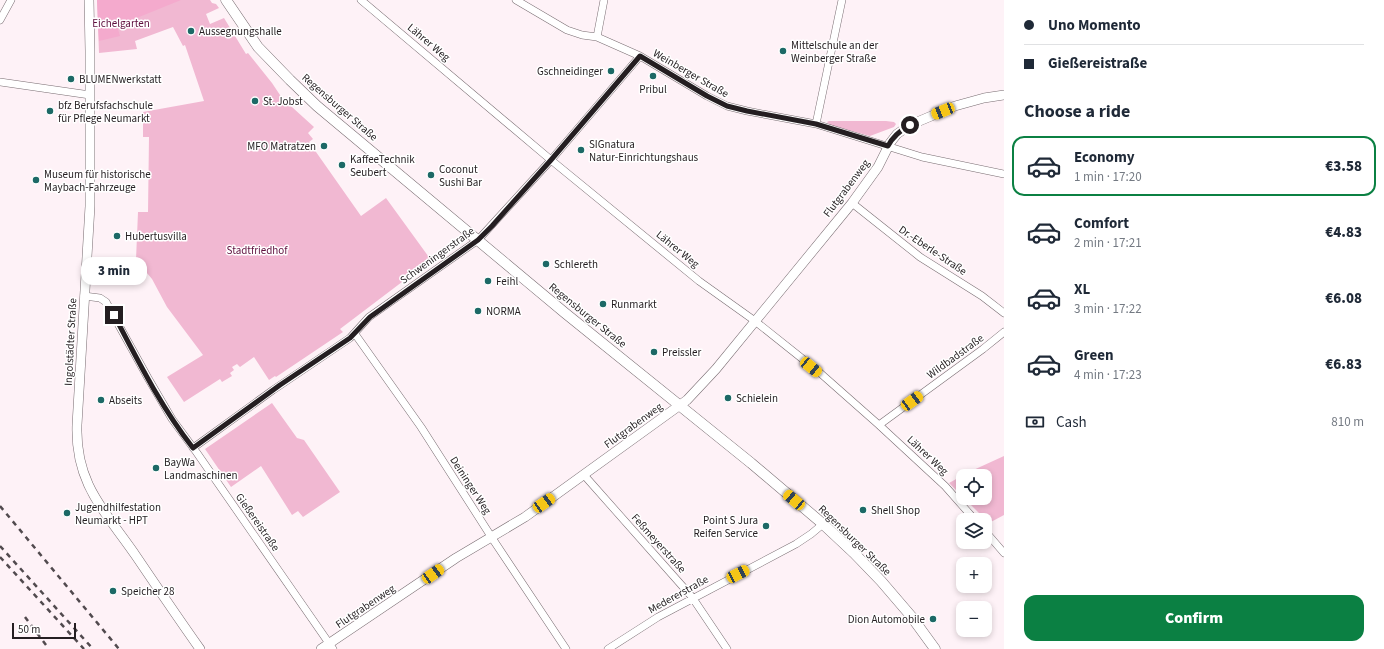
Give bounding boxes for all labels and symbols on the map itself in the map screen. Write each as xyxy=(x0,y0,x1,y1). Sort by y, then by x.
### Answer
park label: Eichelgarten xyxy=(92,16,150,31)
street label: Lährer Weg xyxy=(404,20,454,65)
place label: Aussegnungshalle xyxy=(199,24,282,39)
marker: Aussegnungshalle xyxy=(186,26,196,36)
place label: Mittelschule an der Weinberger Straße xyxy=(791,38,878,66)
street label: Weinberger Straße xyxy=(650,46,732,101)
marker: Mittelschule an der Weinberger Straße xyxy=(778,46,788,56)
place label: Gschneidinger xyxy=(537,64,603,79)
marker: Gschneidinger xyxy=(606,66,616,76)
street label: Regensburger Straße xyxy=(299,70,381,145)
marker: Pribul xyxy=(648,71,658,81)
place label: BLUMENwerkstatt xyxy=(79,72,162,87)
marker: BLUMENwerkstatt xyxy=(66,74,76,84)
place label: Pribul xyxy=(639,82,667,97)
place label: St. Jobst xyxy=(263,94,303,109)
marker: St. Jobst xyxy=(250,96,260,106)
place label: bfz Berufsfachschule für Pflege Neumarkt xyxy=(58,98,153,126)
car xyxy=(930,101,956,121)
marker: bfz Berufsfachschule für Pflege Neumarkt xyxy=(45,106,55,116)
route start xyxy=(901,116,919,134)
place label: SIGnatura Natur-Einrichtungshaus xyxy=(589,137,699,165)
place label: MFO Matratzen xyxy=(247,139,316,154)
marker: MFO Matratzen xyxy=(319,141,329,151)
marker: SIGnatura Natur-Einrichtungshaus xyxy=(576,145,586,155)
place label: KaffeeTechnik Seubert xyxy=(350,152,415,180)
street label: Flutgrabenweg xyxy=(820,156,873,220)
marker: KaffeeTechnik Seubert xyxy=(337,160,347,170)
place label: Coconut Sushi Bar xyxy=(439,162,482,190)
place label: Museum für historische Maybach-Fahrzeuge xyxy=(44,167,151,195)
marker: Coconut Sushi Bar xyxy=(426,170,436,180)
marker: Museum für historische Maybach-Fahrzeuge xyxy=(31,175,41,185)
street label: Dr.-Eberle-Straße xyxy=(896,222,970,279)
street label: Schweningerstraße xyxy=(397,223,478,288)
street label: Lährer Weg xyxy=(653,227,703,272)
place label: Hubertusvilla xyxy=(125,229,187,244)
marker: Hubertusvilla xyxy=(112,231,122,241)
park label: Stadtfriedhof xyxy=(227,243,288,258)
callout: 3 min xyxy=(81,257,147,285)
place label: Schlereth xyxy=(554,257,598,272)
marker: Schlereth xyxy=(541,259,551,269)
place label: Feihl xyxy=(496,274,518,289)
marker: Feihl xyxy=(483,276,493,286)
street label: Regensburger Straße xyxy=(546,279,630,352)
street label: Ingolstädter Straße xyxy=(61,297,80,386)
place label: Runmarkt xyxy=(611,297,657,312)
marker: Runmarkt xyxy=(598,299,608,309)
place label: NORMA xyxy=(486,304,521,319)
route end xyxy=(105,306,123,324)
marker: NORMA xyxy=(473,306,483,316)
street label: Wildbadstraße xyxy=(924,330,987,382)
place label: Preissler xyxy=(662,345,702,360)
marker: Preissler xyxy=(649,347,659,357)
car xyxy=(798,355,824,379)
car xyxy=(899,389,925,413)
place label: Schielein xyxy=(736,391,778,406)
place label: Abseits xyxy=(109,393,142,408)
marker: Schielein xyxy=(723,393,733,403)
marker: Abseits xyxy=(96,395,106,405)
street label: Flutgrabenweg xyxy=(601,399,666,452)
street label: Lährer Weg xyxy=(904,432,952,479)
street label: Deininger Weg xyxy=(446,453,495,517)
place label: BayWa Landmaschinen xyxy=(164,455,237,483)
marker: BayWa Landmaschinen xyxy=(151,463,161,473)
car xyxy=(781,488,807,512)
street label: Gießereistraße xyxy=(232,490,283,555)
car xyxy=(531,491,557,515)
place label: Jugendhilfestation Neumarkt - HPT xyxy=(75,500,161,528)
street label: Regensburger Straße xyxy=(815,502,895,579)
place label: Shell Shop xyxy=(871,503,920,518)
marker: Shell Shop xyxy=(858,505,868,515)
marker: Jugendhilfestation Neumarkt - HPT xyxy=(62,508,72,518)
street label: Feßmeyerstraße xyxy=(628,510,690,577)
place label: Point S Jura Reifen Service xyxy=(693,513,759,541)
marker: Point S Jura Reifen Service xyxy=(761,521,771,531)
car xyxy=(420,562,446,586)
car xyxy=(725,563,751,585)
street label: Medererstraße xyxy=(645,571,712,617)
street label: Flutgrabenweg xyxy=(333,581,398,632)
place label: Speicher 28 xyxy=(121,584,175,599)
marker: Speicher 28 xyxy=(108,586,118,596)
place label: Dion Automobile xyxy=(848,612,926,627)
marker: Dion Automobile xyxy=(928,614,938,624)
scale bar xyxy=(12,621,76,640)

